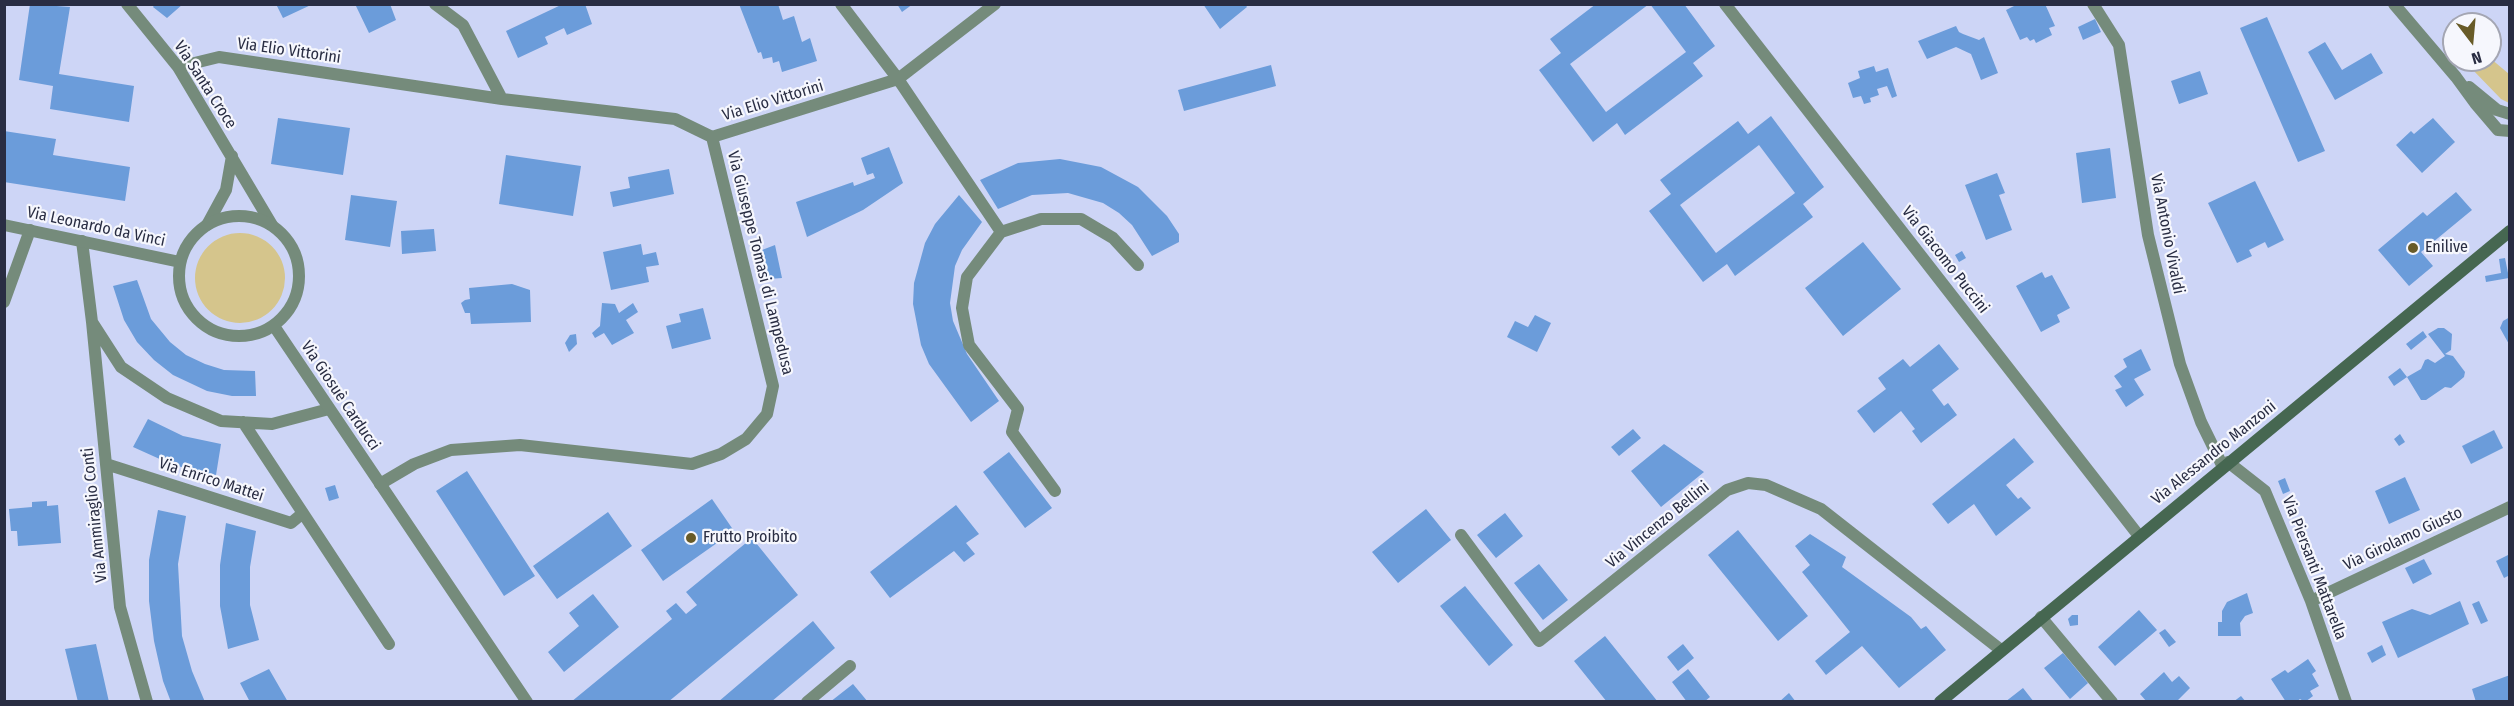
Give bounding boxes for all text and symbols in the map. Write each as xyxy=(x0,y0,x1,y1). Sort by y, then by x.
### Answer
north arrow xyxy=(2442,12,2502,72)
street label: Via Elio Vittorini xyxy=(236,34,342,68)
street label: Via Santa Croce xyxy=(170,38,240,132)
text: N xyxy=(2469,47,2484,68)
street label: Via Elio Vittorini xyxy=(720,77,826,125)
street label: Via Giuseppe Tomasi di Lampedusa xyxy=(723,149,797,377)
street label: Via Antonio Vivaldi xyxy=(2146,172,2188,296)
street label: Via Leonardo da Vinci xyxy=(25,203,167,251)
street label: Via Giacomo Puccini xyxy=(1897,203,1993,317)
place label: Enilive xyxy=(2425,238,2468,258)
marker: Enilive xyxy=(2406,241,2420,255)
street label: Via Giosuè Carducci xyxy=(296,338,384,454)
street label: Via Alessandro Manzoni xyxy=(2148,397,2280,509)
street label: Via Ammiraglio Conti xyxy=(78,447,112,583)
street label: Via Enrico Mattei xyxy=(156,454,266,506)
street label: Via Vincenzo Bellini xyxy=(1603,477,1713,573)
street label: Via Piersanti Mattarella xyxy=(2278,494,2350,642)
street label: Via Girolamo Giusto xyxy=(2341,503,2465,575)
place label: Frutto Proibito xyxy=(703,528,797,548)
marker: Frutto Proibito xyxy=(684,531,698,545)

